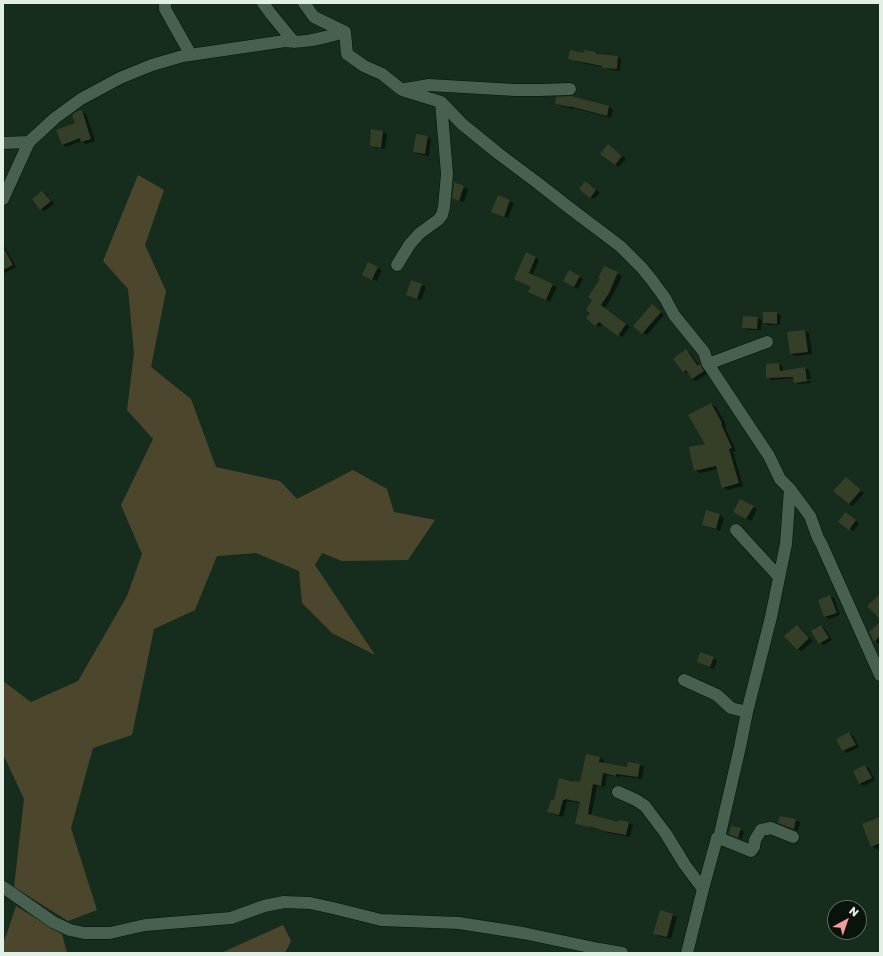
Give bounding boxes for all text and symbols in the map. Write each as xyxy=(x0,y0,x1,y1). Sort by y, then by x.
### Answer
north arrow xyxy=(827,900,867,940)
text: N xyxy=(847,904,862,919)

